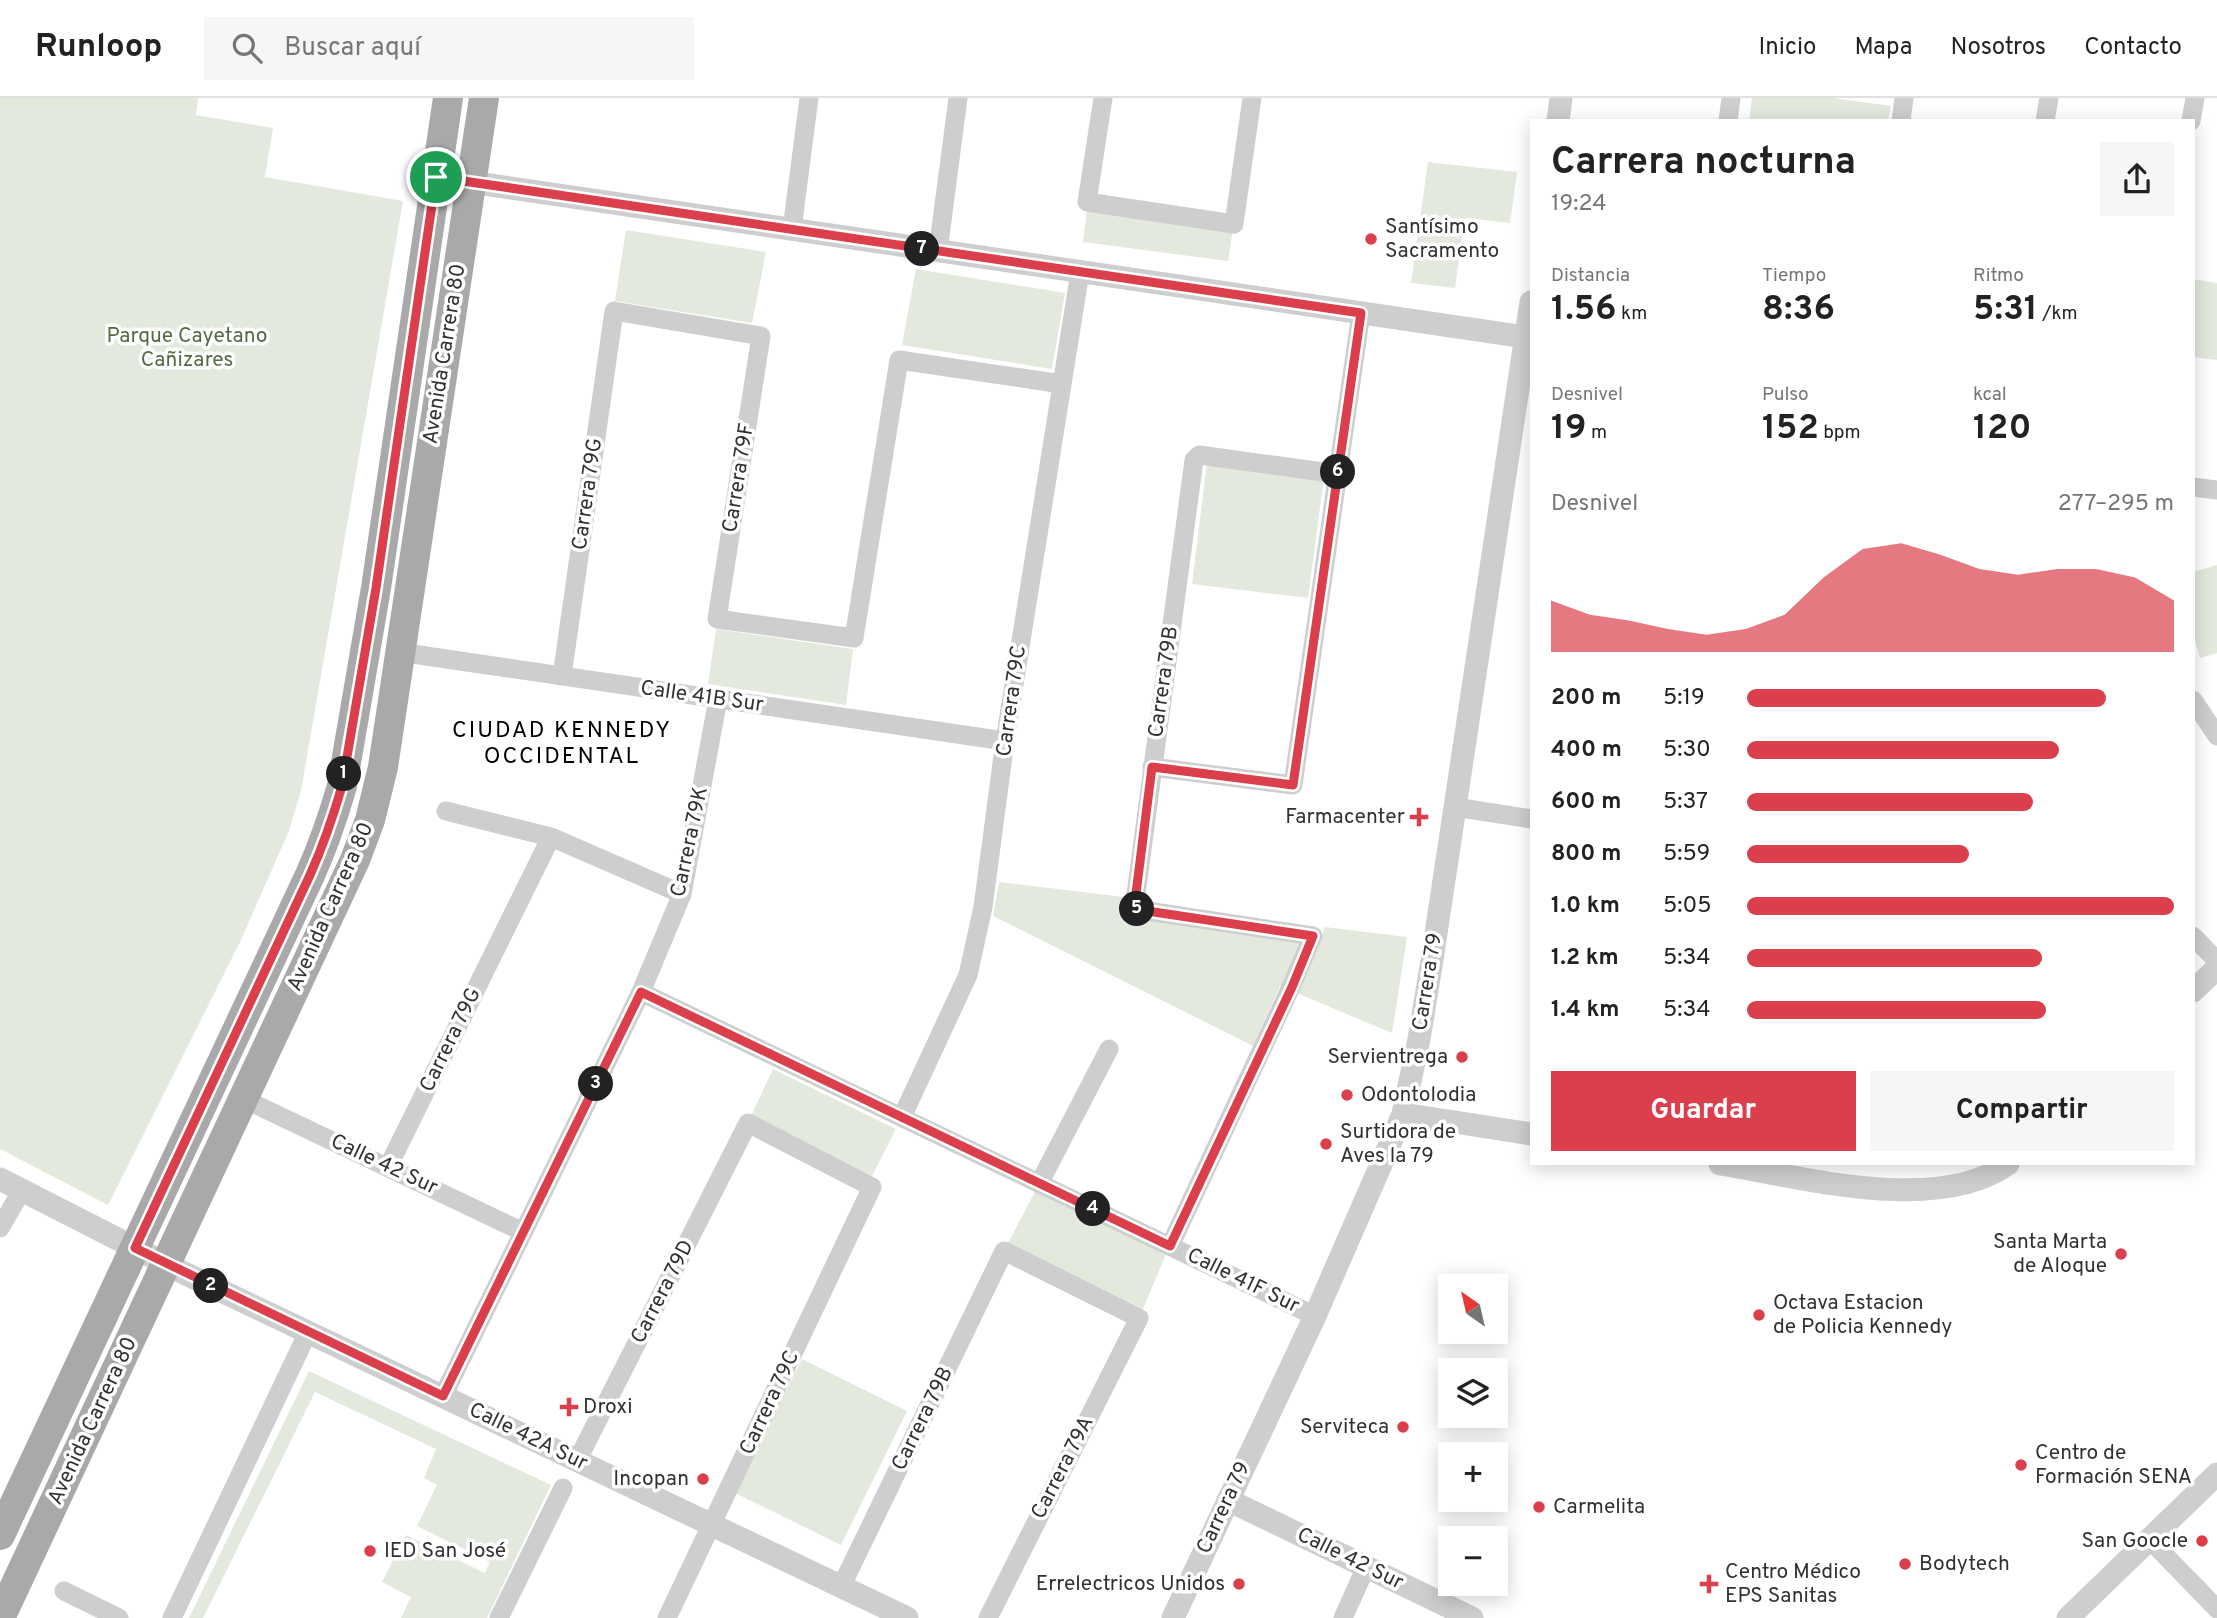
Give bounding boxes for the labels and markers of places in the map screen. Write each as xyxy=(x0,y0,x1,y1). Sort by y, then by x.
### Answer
pin xyxy=(406,147,466,207)
place label: Santísimo Sacramento xyxy=(1385,214,1499,265)
marker: Santísimo Sacramento xyxy=(1363,231,1379,247)
pin: 7 xyxy=(904,232,940,266)
pin: 6 xyxy=(1320,454,1356,490)
pin: 1 xyxy=(326,756,362,792)
place label: Farmacenter xyxy=(1285,804,1405,831)
marker: Farmacenter xyxy=(1411,809,1427,825)
pin: 5 xyxy=(1120,892,1154,926)
place label: Servientrega xyxy=(1327,1044,1448,1071)
marker: Servientrega xyxy=(1454,1049,1470,1065)
pin: 3 xyxy=(578,1066,614,1102)
place label: Odontolodia xyxy=(1361,1082,1476,1109)
marker: Odontolodia xyxy=(1339,1087,1355,1103)
place label: Surtidora de Aves la 79 xyxy=(1340,1119,1456,1170)
marker: Surtidora de Aves la 79 xyxy=(1318,1136,1334,1152)
pin: 4 xyxy=(1076,1192,1110,1226)
place label: Santa Marta de Aloque xyxy=(1993,1229,2107,1280)
marker: Santa Marta de Aloque xyxy=(2113,1246,2129,1262)
pin: 2 xyxy=(194,1268,228,1304)
place label: Octava Estacion de Policia Kennedy xyxy=(1773,1290,1952,1341)
marker: Octava Estacion de Policia Kennedy xyxy=(1751,1307,1767,1323)
place label: Droxi xyxy=(583,1394,633,1421)
marker: Droxi xyxy=(561,1399,577,1415)
place label: Serviteca xyxy=(1300,1414,1389,1441)
marker: Serviteca xyxy=(1395,1419,1411,1435)
place label: Centro de Formación SENA xyxy=(2035,1440,2192,1491)
marker: Centro de Formación SENA xyxy=(2013,1457,2029,1473)
place label: Incopan xyxy=(613,1466,689,1493)
marker: Incopan xyxy=(695,1471,711,1487)
place label: Carmelita xyxy=(1553,1494,1645,1521)
marker: Carmelita xyxy=(1531,1499,1547,1515)
place label: San Goocle xyxy=(2081,1528,2188,1555)
marker: San Goocle xyxy=(2194,1533,2210,1549)
place label: IED San José xyxy=(384,1538,506,1565)
marker: IED San José xyxy=(362,1543,378,1559)
place label: Bodytech xyxy=(1919,1551,2010,1578)
marker: Bodytech xyxy=(1897,1556,1913,1572)
place label: Centro Médico EPS Sanitas xyxy=(1725,1559,1861,1610)
place label: Errelectricos Unidos xyxy=(1036,1571,1225,1598)
marker: Centro Médico EPS Sanitas xyxy=(1699,1574,1719,1594)
marker: Errelectricos Unidos xyxy=(1231,1576,1247,1592)

